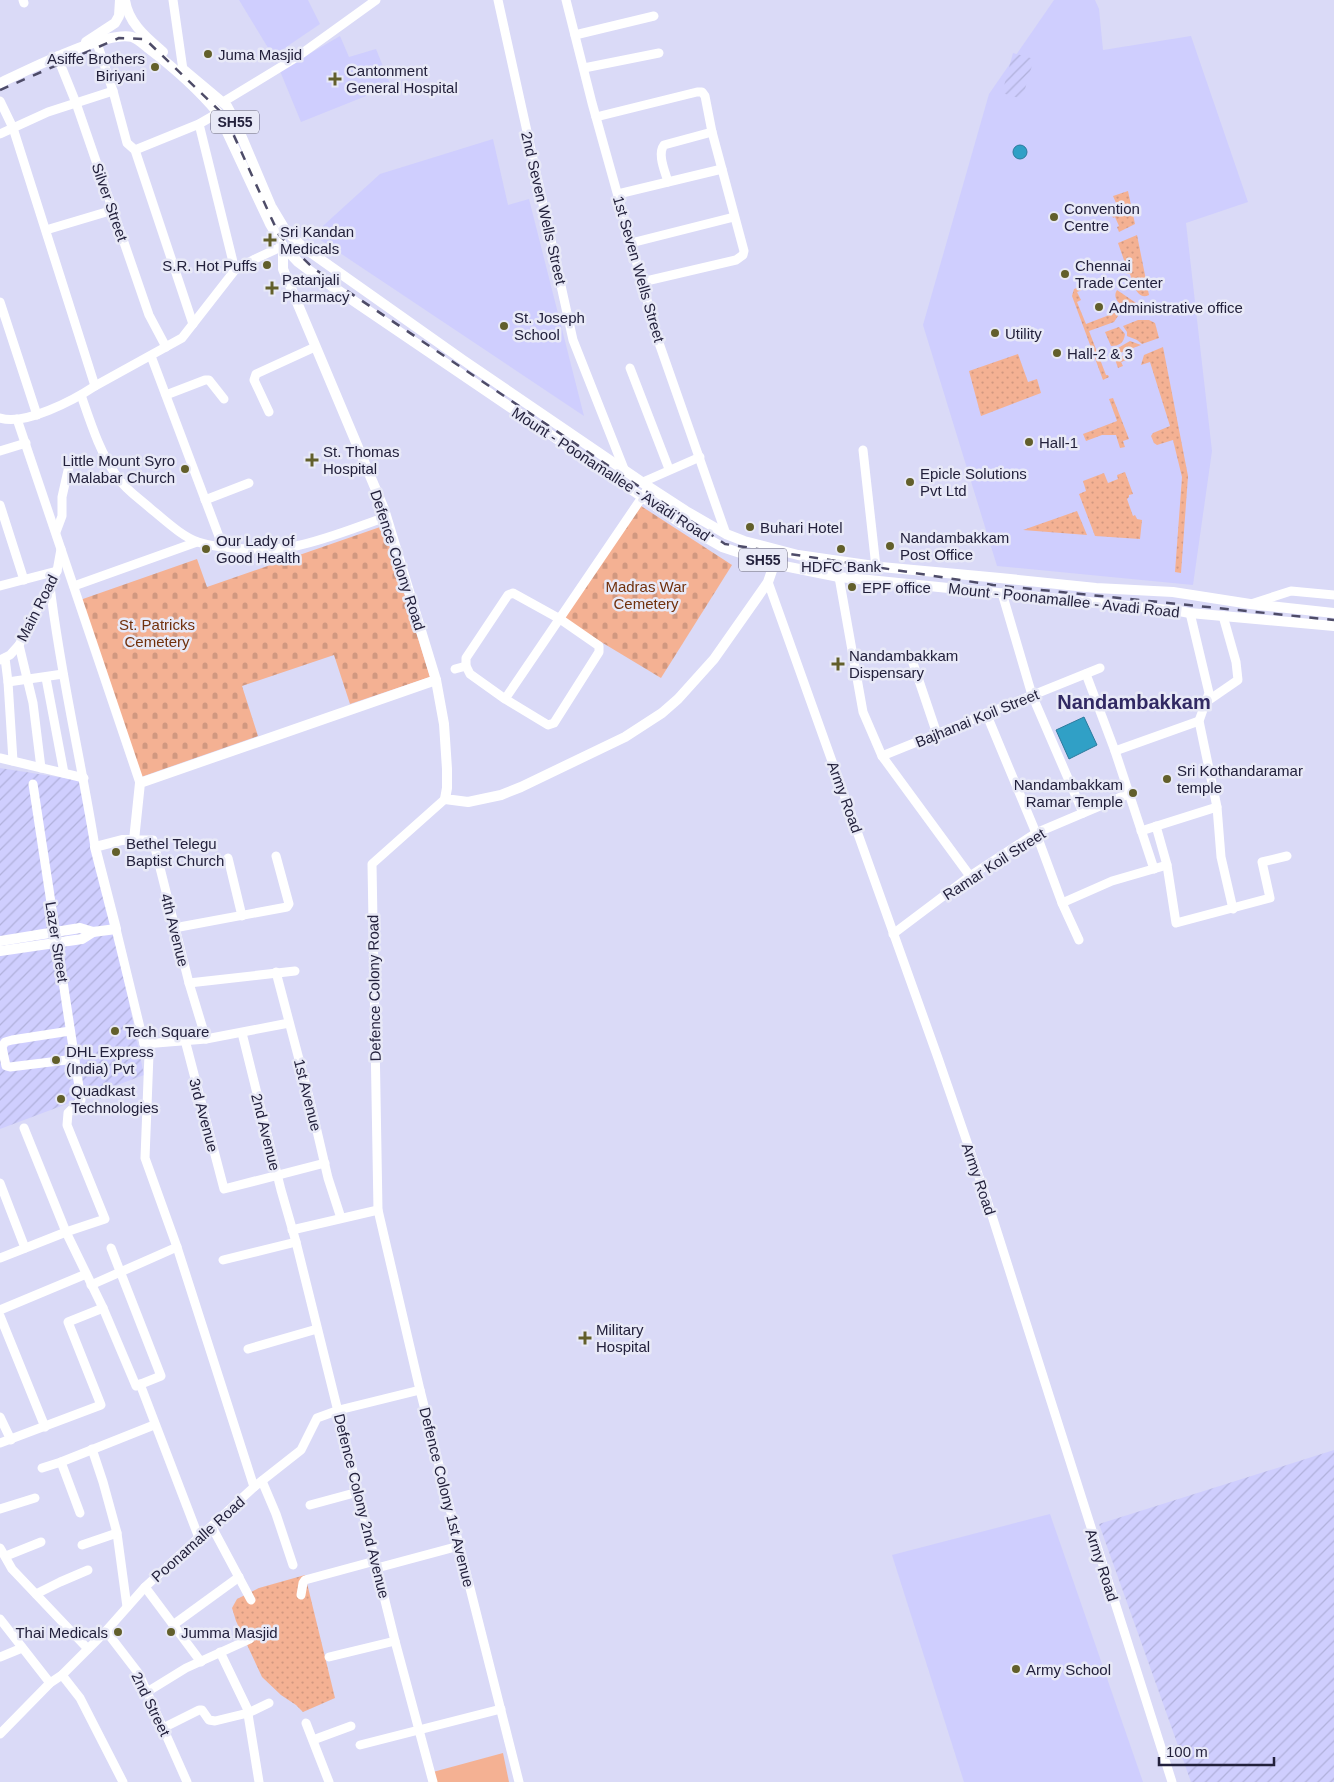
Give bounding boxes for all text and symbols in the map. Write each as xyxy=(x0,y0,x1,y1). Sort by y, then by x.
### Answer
place label: Juma Masjid xyxy=(218,46,302,63)
marker: Juma Masjid xyxy=(202,48,214,60)
place label: Asiffe Brothers Biriyani xyxy=(47,50,145,84)
marker: Asiffe Brothers Biriyani xyxy=(149,61,161,73)
place label: Cantonment General Hospital xyxy=(346,62,458,96)
marker: Cantonment General Hospital xyxy=(328,72,342,86)
road number: SH55 xyxy=(211,110,259,134)
street label: 2nd Seven Wells Street xyxy=(518,130,570,287)
street label: Silver Street xyxy=(89,161,132,244)
street label: 1st Seven Wells Street xyxy=(610,194,668,345)
place label: Convention Centre xyxy=(1064,200,1140,234)
marker: Convention Centre xyxy=(1048,211,1060,223)
place label: Sri Kandan Medicals xyxy=(280,223,354,257)
marker: Sri Kandan Medicals xyxy=(264,234,276,246)
place label: S.R. Hot Puffs xyxy=(162,257,257,274)
place label: Chennai Trade Center xyxy=(1075,257,1163,291)
marker: S.R. Hot Puffs xyxy=(261,259,273,271)
marker: Chennai Trade Center xyxy=(1059,268,1071,280)
place label: Patanjali Pharmacy xyxy=(282,271,350,305)
marker: Patanjali Pharmacy xyxy=(266,282,278,294)
place label: Administrative office xyxy=(1109,299,1243,316)
marker: Administrative office xyxy=(1093,301,1105,313)
place label: St. Joseph School xyxy=(514,309,585,343)
marker: St. Joseph School xyxy=(498,320,510,332)
place label: Utility xyxy=(1005,325,1042,342)
marker: Utility xyxy=(989,327,1001,339)
place label: Hall-2 & 3 xyxy=(1067,345,1133,362)
marker: Hall-2 & 3 xyxy=(1051,347,1063,359)
street label: Mount - Poonamallee - Avadi Road xyxy=(509,404,713,544)
place label: Hall-1 xyxy=(1039,434,1078,451)
marker: Hall-1 xyxy=(1023,436,1035,448)
place label: St. Thomas Hospital xyxy=(323,443,399,477)
place label: Little Mount Syro Malabar Church xyxy=(62,452,175,486)
marker: St. Thomas Hospital xyxy=(305,453,319,467)
marker: Little Mount Syro Malabar Church xyxy=(179,463,191,475)
place label: Epicle Solutions Pvt Ltd xyxy=(920,465,1027,499)
marker: Epicle Solutions Pvt Ltd xyxy=(904,476,916,488)
street label: Defence Colony Road xyxy=(367,488,429,632)
place label: Buhari Hotel xyxy=(760,519,843,536)
marker: Buhari Hotel xyxy=(744,521,756,533)
place label: Nandambakkam Post Office xyxy=(900,529,1009,563)
place label: Our Lady of Good Health xyxy=(216,532,300,566)
marker: Nandambakkam Post Office xyxy=(884,540,896,552)
marker: Our Lady of Good Health xyxy=(200,543,212,555)
marker: HDFC Bank xyxy=(835,543,847,555)
road number: SH55 xyxy=(739,548,787,572)
place label: HDFC Bank xyxy=(801,558,882,575)
street label: Main Road xyxy=(13,572,61,644)
park label: Madras War Cemetery xyxy=(605,578,687,612)
place label: EPF office xyxy=(862,579,931,596)
street label: Mount - Poonamallee - Avadi Road xyxy=(948,579,1180,621)
marker: EPF office xyxy=(846,581,858,593)
park label: St. Patricks Cemetery xyxy=(119,616,195,650)
place label: Nandambakkam Dispensary xyxy=(849,647,958,681)
marker: Nandambakkam Dispensary xyxy=(831,657,845,671)
street label: Bajhanai Koil Street xyxy=(913,685,1042,751)
district label: Nandambakkam xyxy=(1057,691,1211,713)
street label: Army Road xyxy=(824,759,866,835)
place label: Sri Kothandaramar temple xyxy=(1177,762,1303,796)
marker: Sri Kothandaramar temple xyxy=(1161,773,1173,785)
place label: Nandambakkam Ramar Temple xyxy=(1014,776,1123,810)
marker: Nandambakkam Ramar Temple xyxy=(1127,787,1139,799)
street label: Ramar Koil Street xyxy=(940,824,1049,903)
place label: Bethel Telegu Baptist Church xyxy=(126,835,224,869)
marker: Bethel Telegu Baptist Church xyxy=(110,846,122,858)
street label: 4th Avenue xyxy=(158,892,192,968)
street label: Lazer Street xyxy=(42,900,72,984)
street label: Defence Colony Road xyxy=(364,914,384,1062)
place label: Tech Square xyxy=(125,1023,209,1040)
marker: Tech Square xyxy=(109,1025,121,1037)
place label: DHL Express (India) Pvt xyxy=(66,1043,154,1077)
marker: DHL Express (India) Pvt xyxy=(50,1054,62,1066)
street label: 1st Avenue xyxy=(291,1057,325,1133)
street label: 3rd Avenue xyxy=(186,1076,222,1154)
place label: Quadkast Technologies xyxy=(71,1082,159,1116)
street label: 2nd Avenue xyxy=(248,1092,284,1172)
marker: Quadkast Technologies xyxy=(55,1093,67,1105)
street label: Army Road xyxy=(959,1141,999,1217)
place label: Military Hospital xyxy=(596,1321,650,1355)
marker: Military Hospital xyxy=(578,1331,592,1345)
street label: Defence Colony 1st Avenue xyxy=(416,1405,478,1589)
street label: Defence Colony 2nd Avenue xyxy=(331,1412,393,1600)
street label: Poonamalle Road xyxy=(148,1493,248,1585)
street label: Army Road xyxy=(1082,1527,1122,1603)
place label: Thai Medicals xyxy=(15,1624,108,1641)
place label: Jumma Masjid xyxy=(181,1624,278,1641)
marker: Thai Medicals xyxy=(112,1626,124,1638)
marker: Jumma Masjid xyxy=(165,1626,177,1638)
place label: Army School xyxy=(1026,1661,1111,1678)
marker: Army School xyxy=(1010,1663,1022,1675)
street label: 2nd Street xyxy=(128,1669,174,1740)
scale bar xyxy=(1159,1734,1274,1766)
text: 100 m xyxy=(1166,1743,1208,1760)

